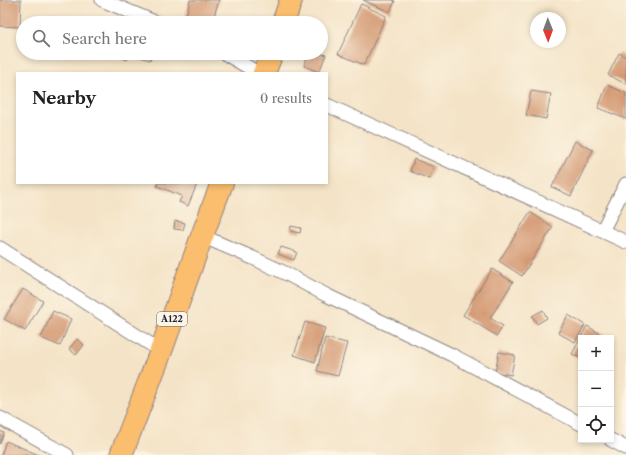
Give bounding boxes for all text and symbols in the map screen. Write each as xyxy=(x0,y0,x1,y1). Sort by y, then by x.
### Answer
north arrow xyxy=(530,12,566,48)
search box xyxy=(16,16,328,60)
icon: search xyxy=(30,27,52,49)
text: Search here xyxy=(62,29,147,48)
text: Nearby xyxy=(32,88,96,108)
text: 0 results xyxy=(260,90,312,106)
road number: A122 xyxy=(157,312,187,326)
map controls xyxy=(578,335,614,443)
button: + xyxy=(578,335,614,371)
button: − xyxy=(578,371,614,407)
button: locate xyxy=(578,407,614,443)

